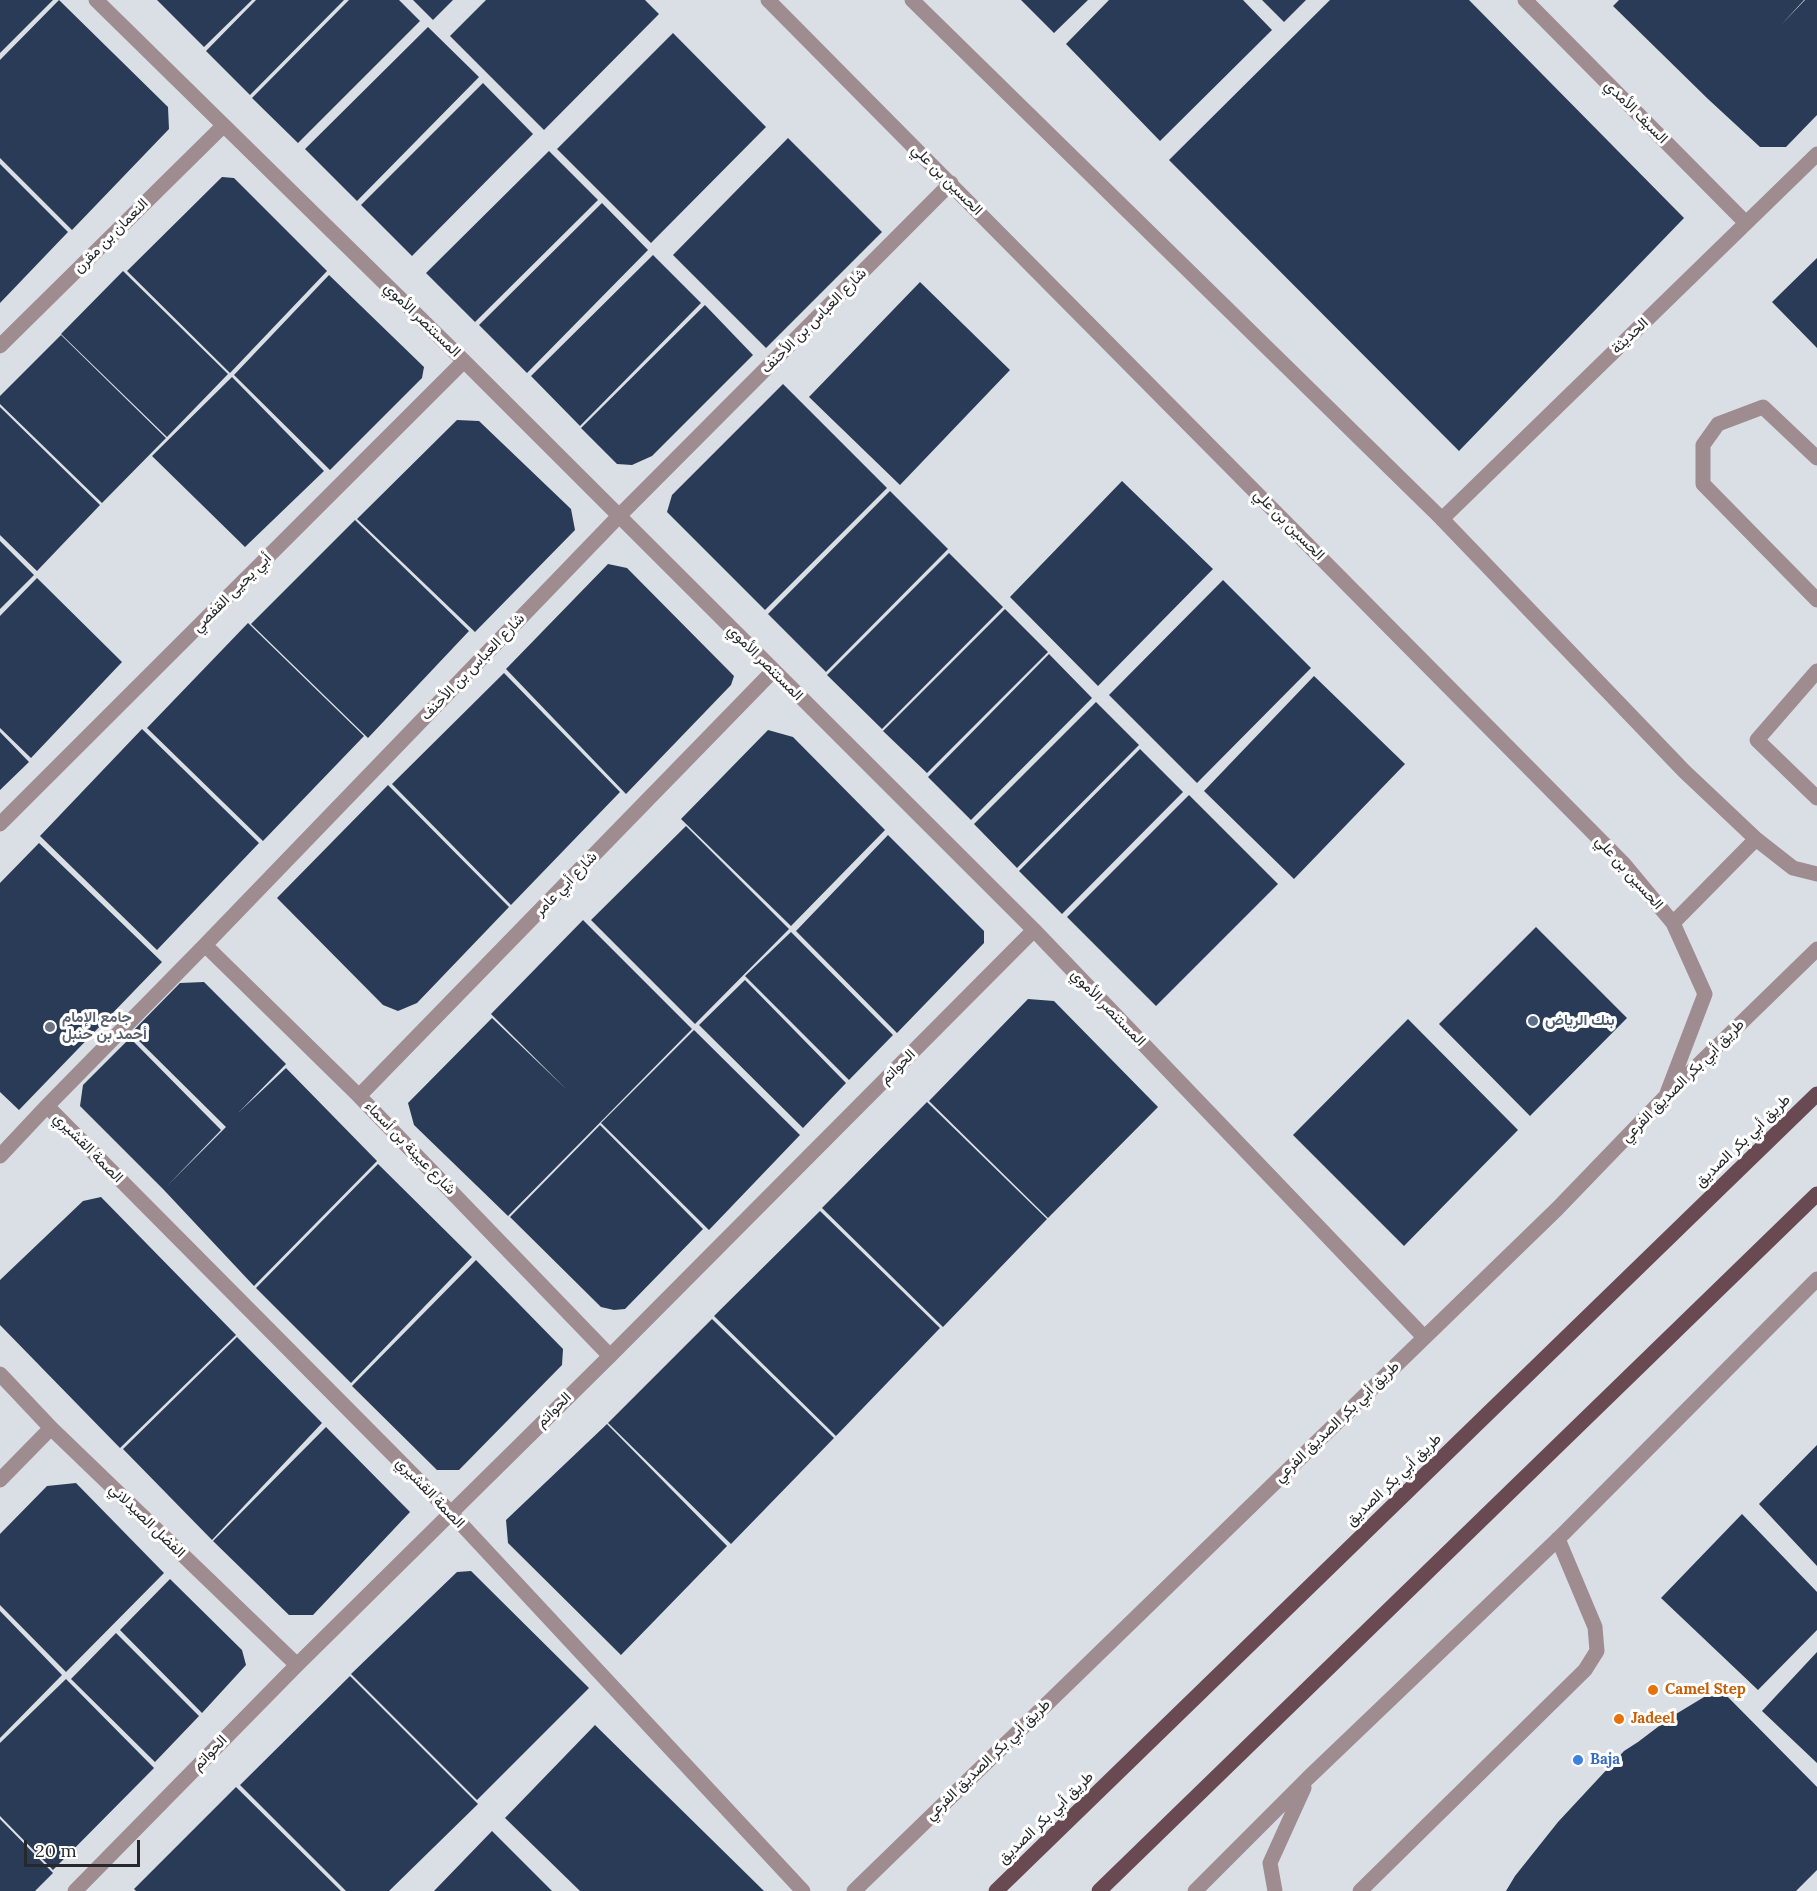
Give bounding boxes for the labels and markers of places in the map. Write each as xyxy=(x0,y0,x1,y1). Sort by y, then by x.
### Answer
place label: جامع الإمام أحمد بن حنبل xyxy=(62,1009,147,1044)
place label: بنك الرياض xyxy=(1545,1012,1615,1030)
marker: بنك الرياض xyxy=(1526,1014,1540,1028)
marker: جامع الإمام أحمد بن حنبل xyxy=(43,1020,57,1034)
place label: Camel Step xyxy=(1665,1681,1746,1699)
marker: Camel Step xyxy=(1646,1683,1660,1697)
place label: Jadeel xyxy=(1631,1710,1675,1728)
marker: Jadeel xyxy=(1612,1712,1626,1726)
place label: Baja xyxy=(1590,1751,1620,1769)
marker: Baja xyxy=(1571,1753,1585,1767)

